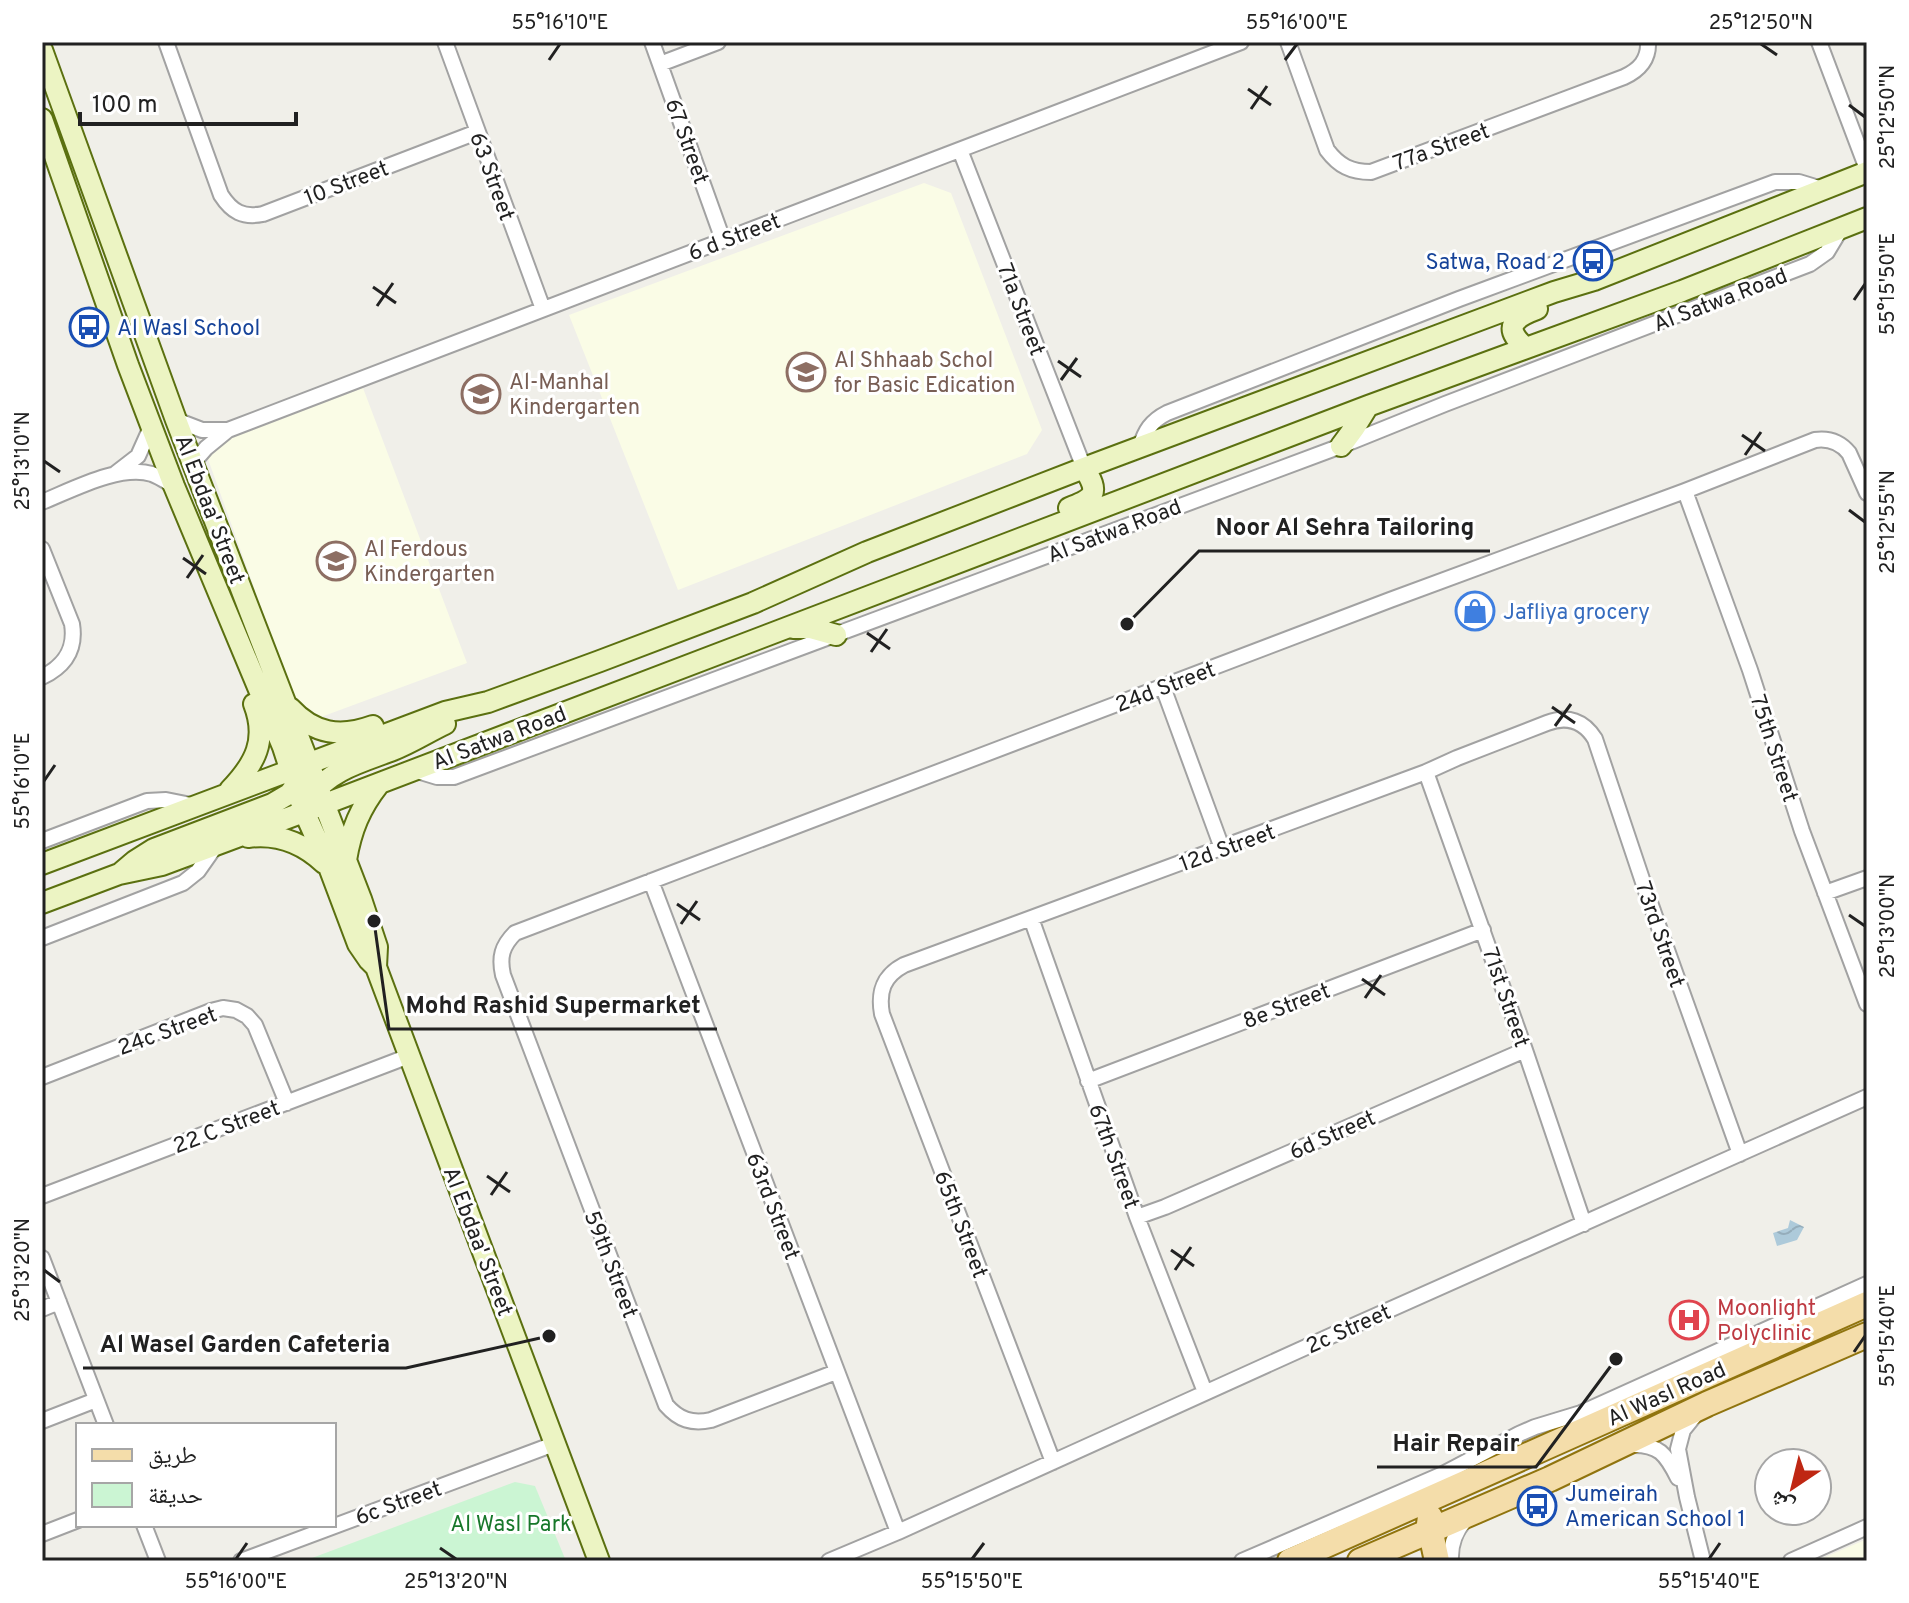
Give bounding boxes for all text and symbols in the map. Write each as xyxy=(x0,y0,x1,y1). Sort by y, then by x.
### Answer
text: 55°16'10"E xyxy=(511,11,609,37)
text: 55°16'00"E xyxy=(1246,11,1348,37)
text: 25°12'50"N xyxy=(1709,11,1813,37)
text: 25°12'50"N xyxy=(1876,65,1902,169)
scale bar xyxy=(80,76,296,126)
text: 100 m xyxy=(92,91,158,121)
street label: 67 Street xyxy=(658,95,714,188)
street label: 77a Street xyxy=(1390,118,1494,178)
street label: 63 Street xyxy=(462,129,519,225)
street label: 10 Street xyxy=(301,156,393,213)
street label: 6 d Street xyxy=(685,208,785,268)
text: 55°15'50"E xyxy=(1876,233,1902,335)
bus stop icon: Satwa, Road 2 xyxy=(1572,240,1614,282)
place label: Satwa, Road 2 xyxy=(1425,250,1565,277)
street label: 71a Street xyxy=(990,260,1050,360)
street label: Al Satwa Road xyxy=(1650,263,1792,339)
bus stop icon: Al Wasl School xyxy=(68,306,110,348)
place label: Al Wasl School xyxy=(117,316,260,343)
place label: Al Shhaab Schol for Basic Edication xyxy=(834,348,1015,400)
school or university icon: Al Shhaab Schol for Basic Edication xyxy=(785,351,827,393)
place label: Al-Manhal Kindergarten xyxy=(509,370,640,422)
school or university icon: Al-Manhal Kindergarten xyxy=(460,373,502,415)
text: 25°13'10"N xyxy=(11,411,37,511)
street label: Al Ebdaa' Street xyxy=(168,431,250,588)
text: 25°12'55"N xyxy=(1876,470,1902,574)
street label: Al Satwa Road xyxy=(1044,494,1186,570)
callout: Noor Al Sehra Tailoring xyxy=(1199,503,1490,551)
text: Noor Al Sehra Tailoring xyxy=(1216,514,1474,544)
place label: Al Ferdous Kindergarten xyxy=(364,537,495,589)
school or university icon: Al Ferdous Kindergarten xyxy=(315,540,357,582)
shop icon: Jafliya grocery xyxy=(1454,590,1496,632)
place label: Jafliya grocery xyxy=(1503,600,1650,627)
street label: 24d Street xyxy=(1112,657,1220,720)
street label: 75th Street xyxy=(1743,692,1803,806)
street label: Al Satwa Road xyxy=(429,701,571,777)
text: 55°16'10"E xyxy=(11,732,37,830)
street label: 12d Street xyxy=(1176,820,1279,879)
text: 25°13'00"N xyxy=(1876,874,1902,978)
street label: 73rd Street xyxy=(1628,878,1689,991)
street label: 71st Street xyxy=(1475,944,1534,1051)
street label: 8e Street xyxy=(1239,978,1334,1036)
callout: Mohd Rashid Supermarket xyxy=(389,981,717,1029)
text: Mohd Rashid Supermarket xyxy=(405,992,701,1022)
street label: 24c Street xyxy=(115,1002,221,1063)
street label: 22 C Street xyxy=(170,1096,284,1161)
street label: 67th Street xyxy=(1081,1101,1144,1213)
street label: 6d Street xyxy=(1286,1105,1380,1167)
street label: 63rd Street xyxy=(739,1150,804,1264)
street label: Al Ebdaa' Street xyxy=(436,1163,518,1320)
street label: 65th Street xyxy=(927,1167,992,1282)
street label: 59th Street xyxy=(577,1208,642,1322)
text: 25°13'20"N xyxy=(11,1218,37,1322)
text: 55°15'40"E xyxy=(1876,1285,1902,1387)
place label: Moonlight Polyclinic xyxy=(1717,1296,1816,1348)
hospital icon: Moonlight Polyclinic xyxy=(1668,1299,1710,1341)
street label: 2c Street xyxy=(1302,1300,1396,1361)
callout: Al Wasel Garden Cafeteria xyxy=(83,1320,406,1368)
text: Al Wasel Garden Cafeteria xyxy=(100,1331,390,1361)
street label: Al Wasl Road xyxy=(1603,1357,1731,1433)
callout: Hair Repair xyxy=(1377,1419,1536,1467)
legend xyxy=(76,1423,336,1527)
text: Hair Repair xyxy=(1393,1430,1519,1460)
text: طريق xyxy=(148,1442,197,1472)
north arrow xyxy=(1753,1447,1833,1527)
street label: 6c Street xyxy=(352,1476,446,1532)
text: حديقة xyxy=(148,1482,203,1512)
place label: Jumeirah American School 1 xyxy=(1565,1482,1746,1534)
text: ش xyxy=(1766,1484,1800,1519)
bus stop icon: Jumeirah American School 1 xyxy=(1516,1485,1558,1527)
park label: Al Wasl Park xyxy=(450,1512,572,1539)
text: 55°16'00"E xyxy=(185,1570,287,1596)
text: 25°13'20"N xyxy=(404,1570,508,1596)
text: 55°15'50"E xyxy=(921,1570,1023,1596)
text: 55°15'40"E xyxy=(1658,1570,1760,1596)

